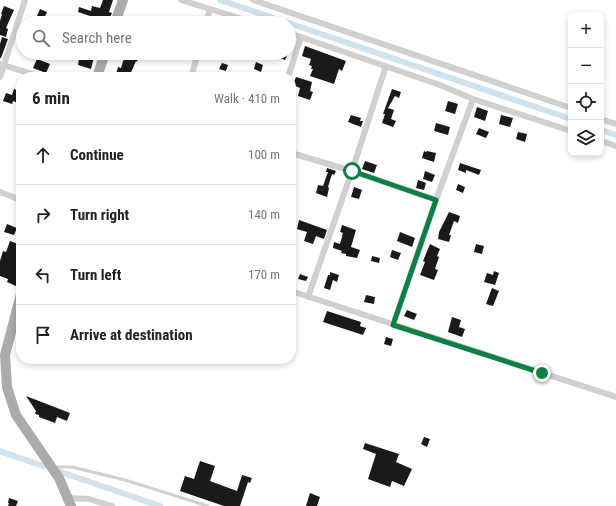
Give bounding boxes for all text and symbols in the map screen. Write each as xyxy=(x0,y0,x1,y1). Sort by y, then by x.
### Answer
map controls xyxy=(568,12,604,156)
button: + xyxy=(568,12,604,48)
search box xyxy=(16,16,296,60)
icon: search xyxy=(30,27,52,49)
text: Search here xyxy=(62,29,132,47)
button: − xyxy=(568,48,604,84)
button: locate xyxy=(568,84,604,120)
text: 6 min xyxy=(32,88,70,108)
text: Walk · 410 m xyxy=(214,91,280,106)
button: layers xyxy=(568,120,604,156)
icon: ahead xyxy=(32,144,54,166)
text: Continue xyxy=(70,146,124,164)
text: 100 m xyxy=(248,147,280,162)
route start xyxy=(343,162,361,180)
icon: right xyxy=(32,204,54,226)
text: Turn right xyxy=(70,206,129,224)
text: 140 m xyxy=(248,207,280,222)
icon: left xyxy=(32,264,54,286)
text: Turn left xyxy=(70,266,121,284)
text: 170 m xyxy=(248,267,280,282)
icon: arrive xyxy=(32,324,54,346)
text: Arrive at destination xyxy=(70,326,193,344)
route end xyxy=(533,364,551,382)

